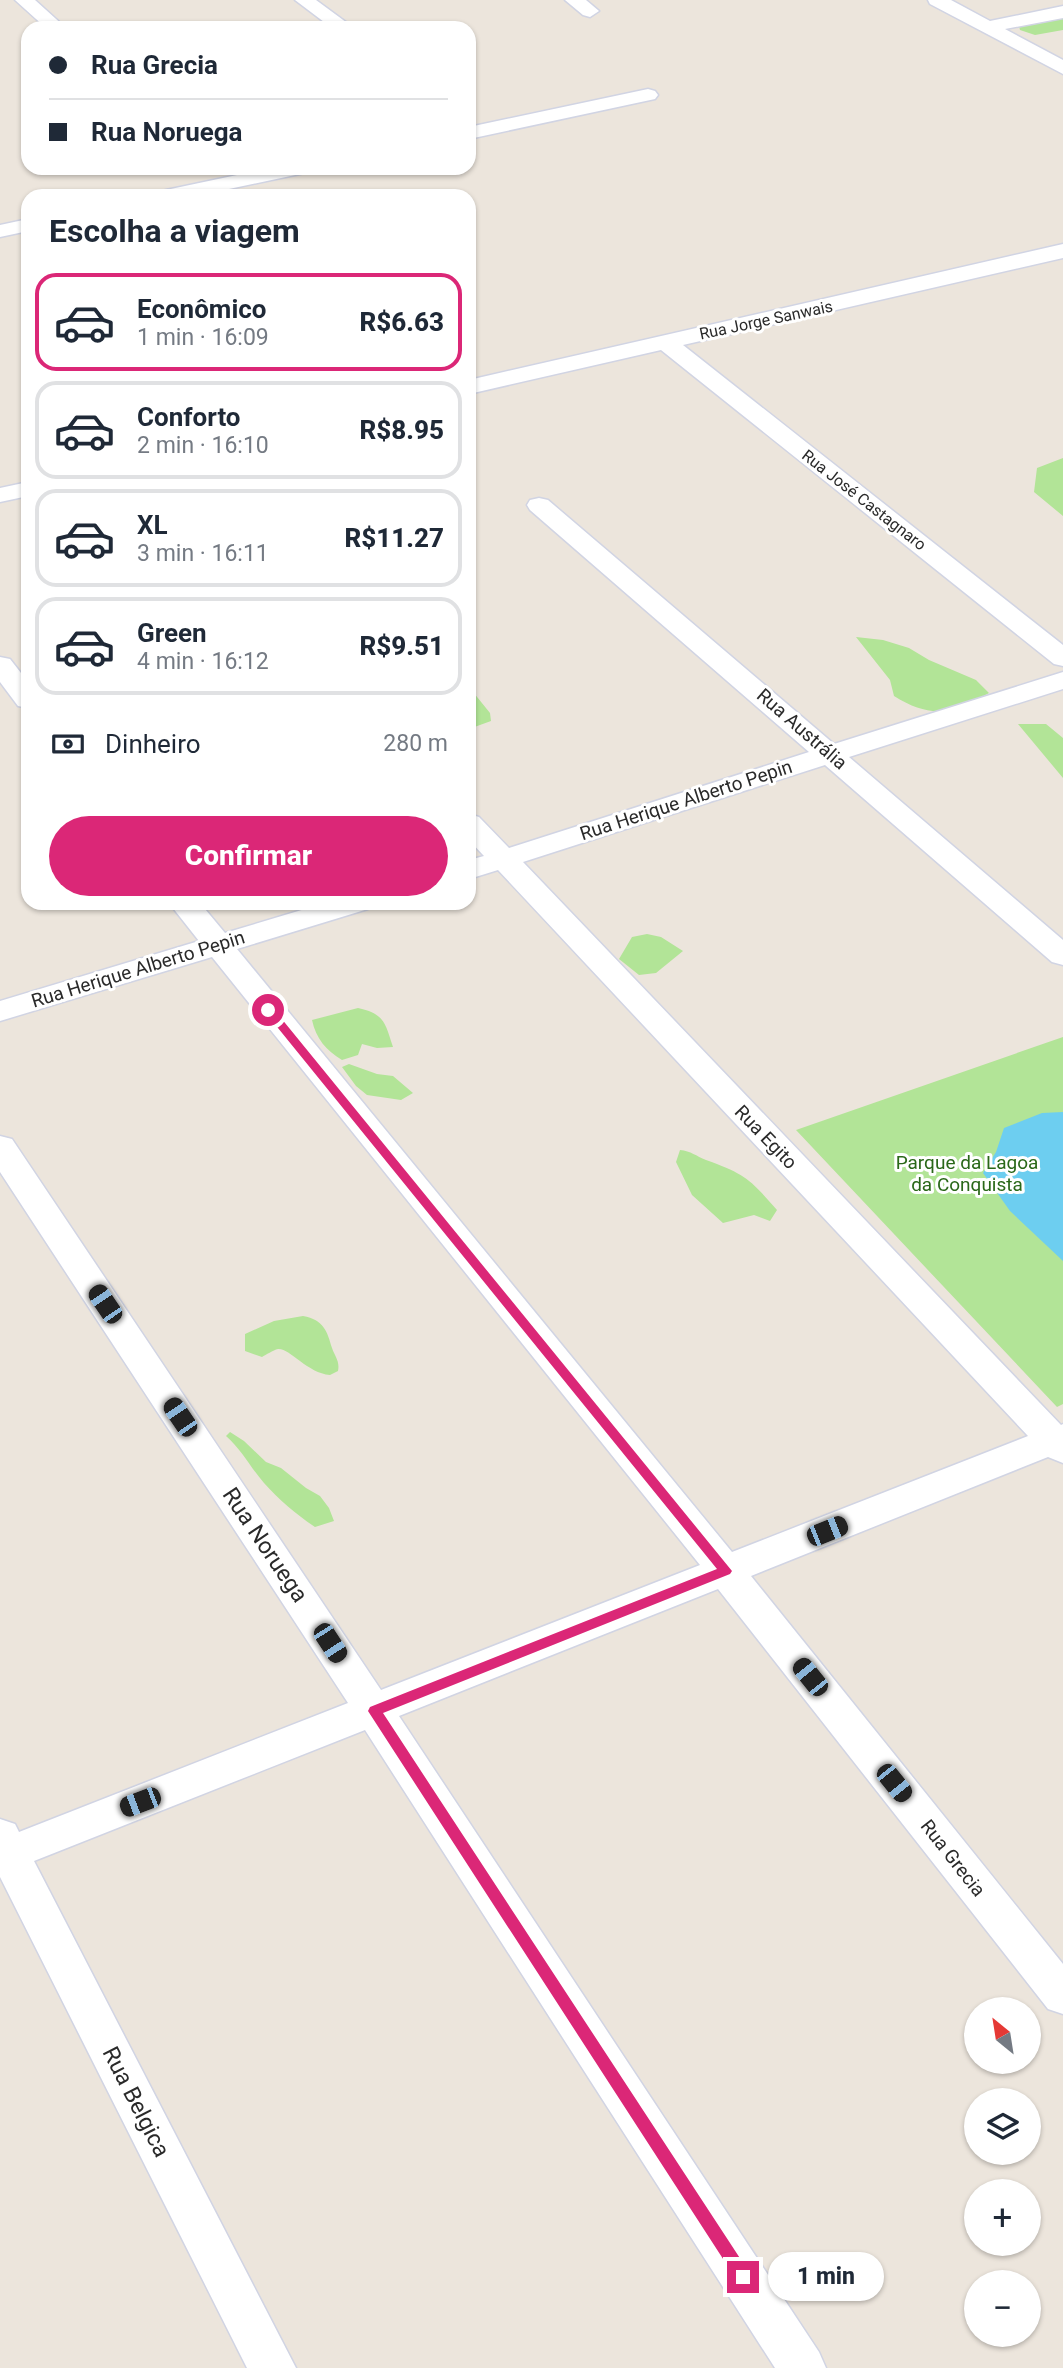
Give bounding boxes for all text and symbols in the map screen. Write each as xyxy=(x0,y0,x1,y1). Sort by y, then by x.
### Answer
text: Rua Grecia xyxy=(91,50,218,80)
text: Rua Noruega xyxy=(91,117,243,147)
text: Escolha a viagem xyxy=(49,212,300,250)
icon: car xyxy=(53,291,116,354)
text: Econômico xyxy=(137,294,266,324)
street label: Rua Jorge Sanwais xyxy=(698,297,834,343)
text: R$6.63 xyxy=(360,307,444,337)
text: 1 min · 16:09 xyxy=(137,324,269,351)
icon: car xyxy=(53,399,116,462)
text: Conforto xyxy=(137,402,241,432)
text: R$8.95 xyxy=(360,415,444,445)
text: 2 min · 16:10 xyxy=(137,432,269,459)
street label: Rua José Castagnaro xyxy=(798,446,930,554)
icon: car xyxy=(53,507,116,570)
text: XL xyxy=(137,510,168,540)
text: R$11.27 xyxy=(345,523,444,553)
text: 3 min · 16:11 xyxy=(137,540,269,567)
icon: car xyxy=(53,615,116,678)
text: Green xyxy=(137,618,207,648)
text: R$9.51 xyxy=(360,631,444,661)
text: 4 min · 16:12 xyxy=(137,648,269,675)
street label: Rua Austrália xyxy=(752,684,852,774)
icon: cash xyxy=(49,725,87,763)
text: Dinheiro xyxy=(105,729,201,759)
text: 280 m xyxy=(383,730,448,757)
street label: Rua Herique Alberto Pepin xyxy=(577,755,795,845)
button: Confirmar xyxy=(49,816,448,896)
street label: Rua Herique Alberto Pepin xyxy=(29,926,247,1012)
route start xyxy=(252,994,284,1026)
street label: Rua Egito xyxy=(730,1100,802,1174)
park label: Parque da Lagoa da Conquista xyxy=(896,1151,1038,1196)
car xyxy=(85,1281,126,1327)
car xyxy=(160,1394,201,1440)
street label: Rua Noruega xyxy=(217,1482,313,1608)
car xyxy=(804,1513,851,1549)
car xyxy=(310,1620,351,1666)
car xyxy=(789,1654,832,1700)
car xyxy=(873,1760,916,1806)
car xyxy=(117,1785,164,1819)
street label: Rua Grecia xyxy=(916,1815,990,1901)
north arrow xyxy=(964,1997,1041,2074)
map controls xyxy=(964,1997,1041,2347)
street label: Rua Belgica xyxy=(97,2042,175,2162)
button: layers xyxy=(964,2088,1041,2165)
button: + xyxy=(964,2179,1041,2256)
callout: 1 min xyxy=(768,2252,883,2302)
route end xyxy=(727,2261,759,2293)
text: 1 min xyxy=(797,2263,855,2290)
button: − xyxy=(964,2270,1041,2347)

